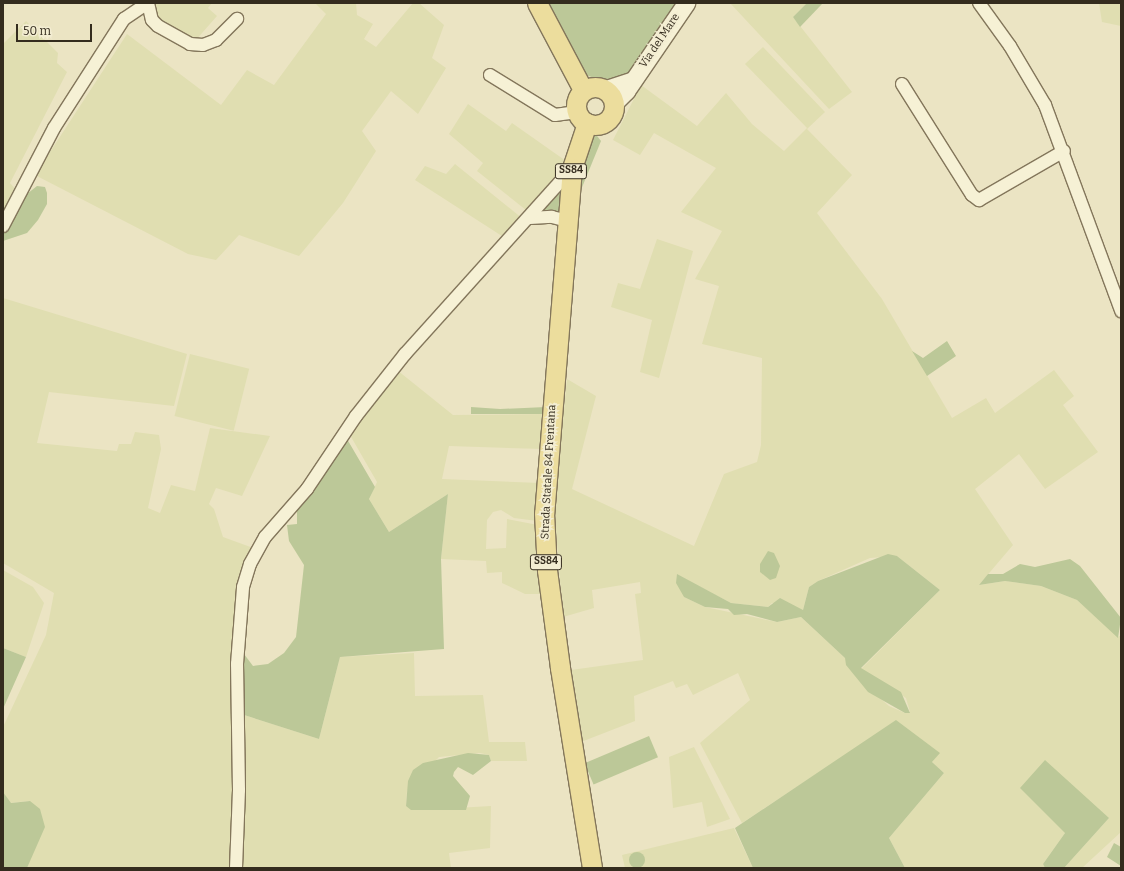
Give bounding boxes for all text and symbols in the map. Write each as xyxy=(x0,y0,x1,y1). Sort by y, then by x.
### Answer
street label: Via del Mare xyxy=(637,11,683,71)
scale bar xyxy=(18,16,94,42)
text: 50 m xyxy=(23,24,51,38)
road number: SS84 xyxy=(554,163,588,179)
street label: Strada Statale 84 Frentana xyxy=(539,404,559,540)
road number: SS84 xyxy=(529,554,563,570)

